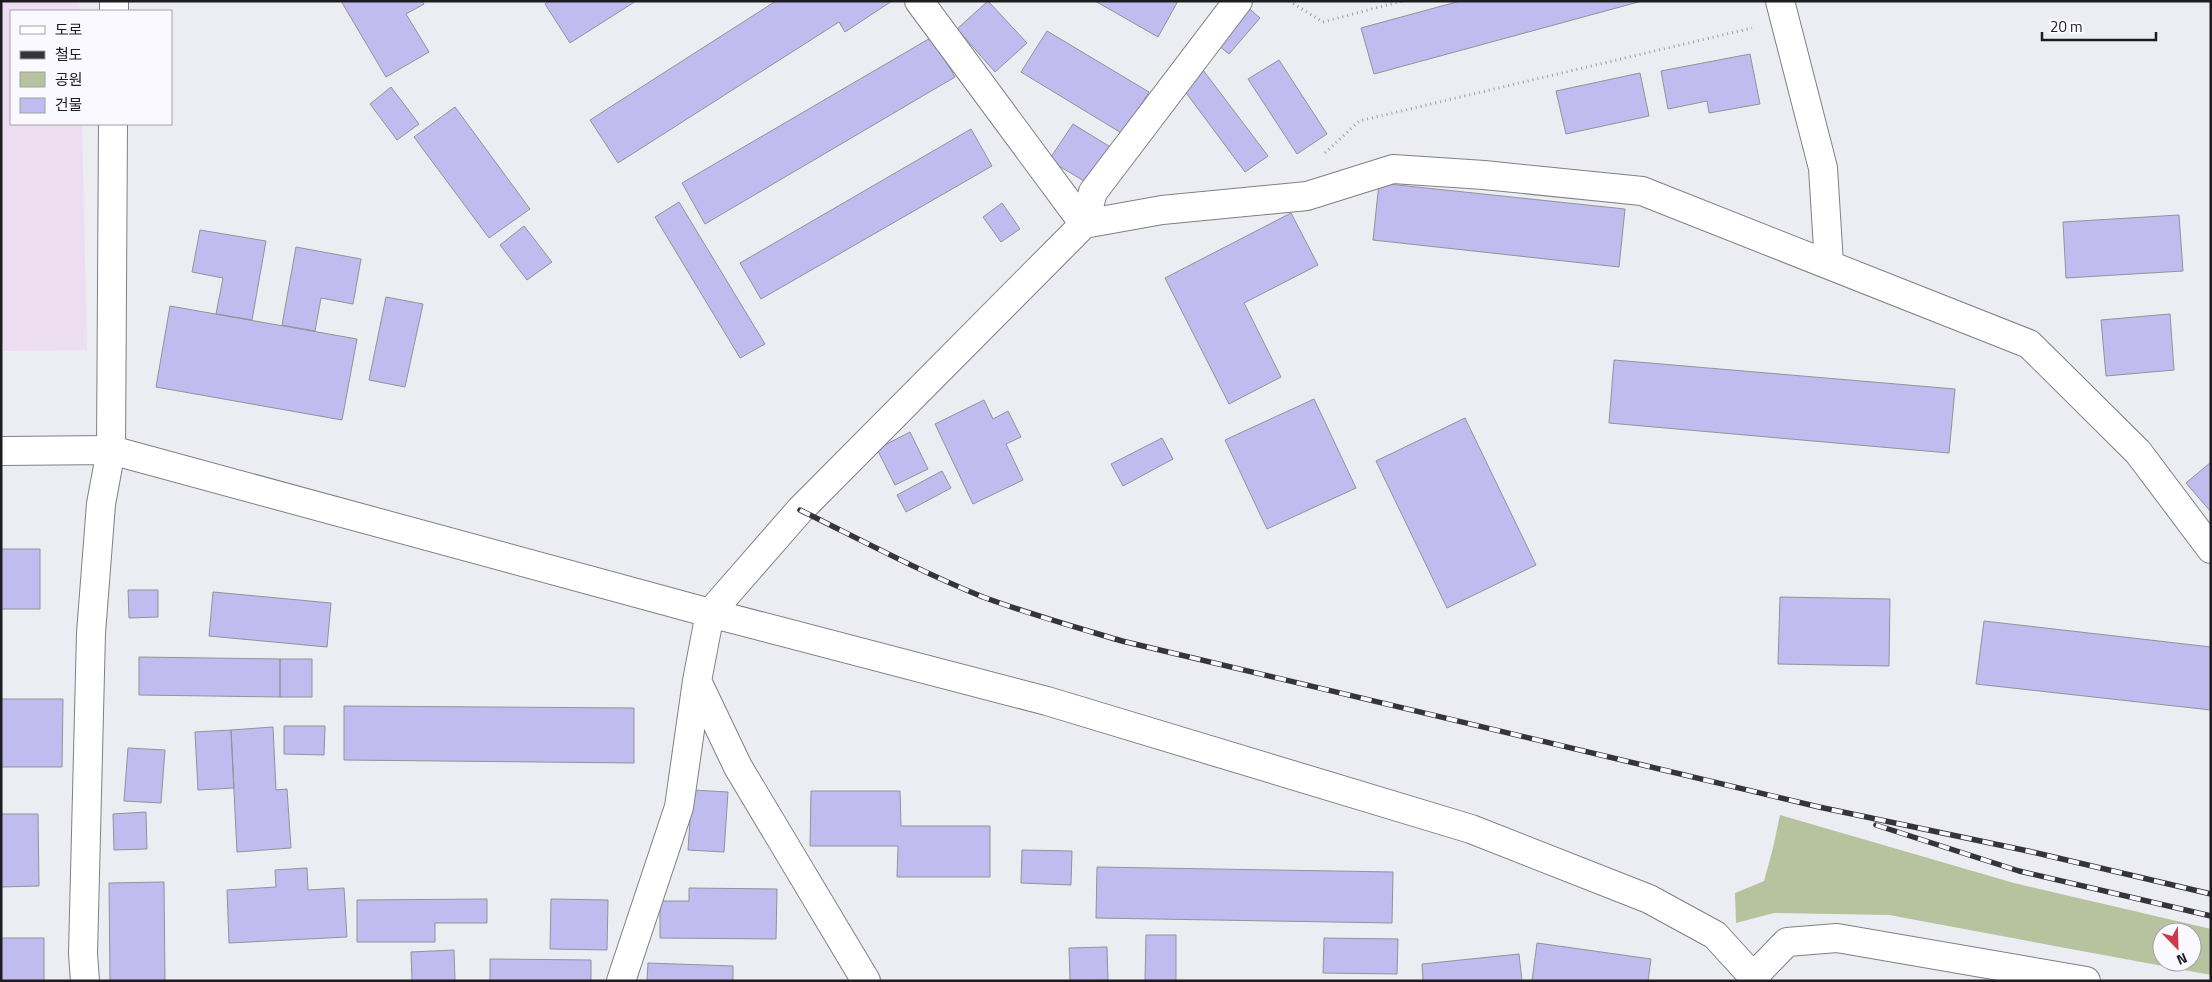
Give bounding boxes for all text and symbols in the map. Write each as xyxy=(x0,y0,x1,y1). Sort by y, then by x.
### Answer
legend xyxy=(10,10,172,125)
scale bar xyxy=(2042,10,2156,42)
text: 20 m xyxy=(2050,15,2083,38)
text: 도로 xyxy=(55,18,83,41)
text: 철도 xyxy=(55,43,83,66)
text: 공원 xyxy=(55,68,83,91)
text: 건물 xyxy=(55,93,83,116)
north arrow xyxy=(2152,922,2202,972)
text: N xyxy=(2174,948,2191,971)

